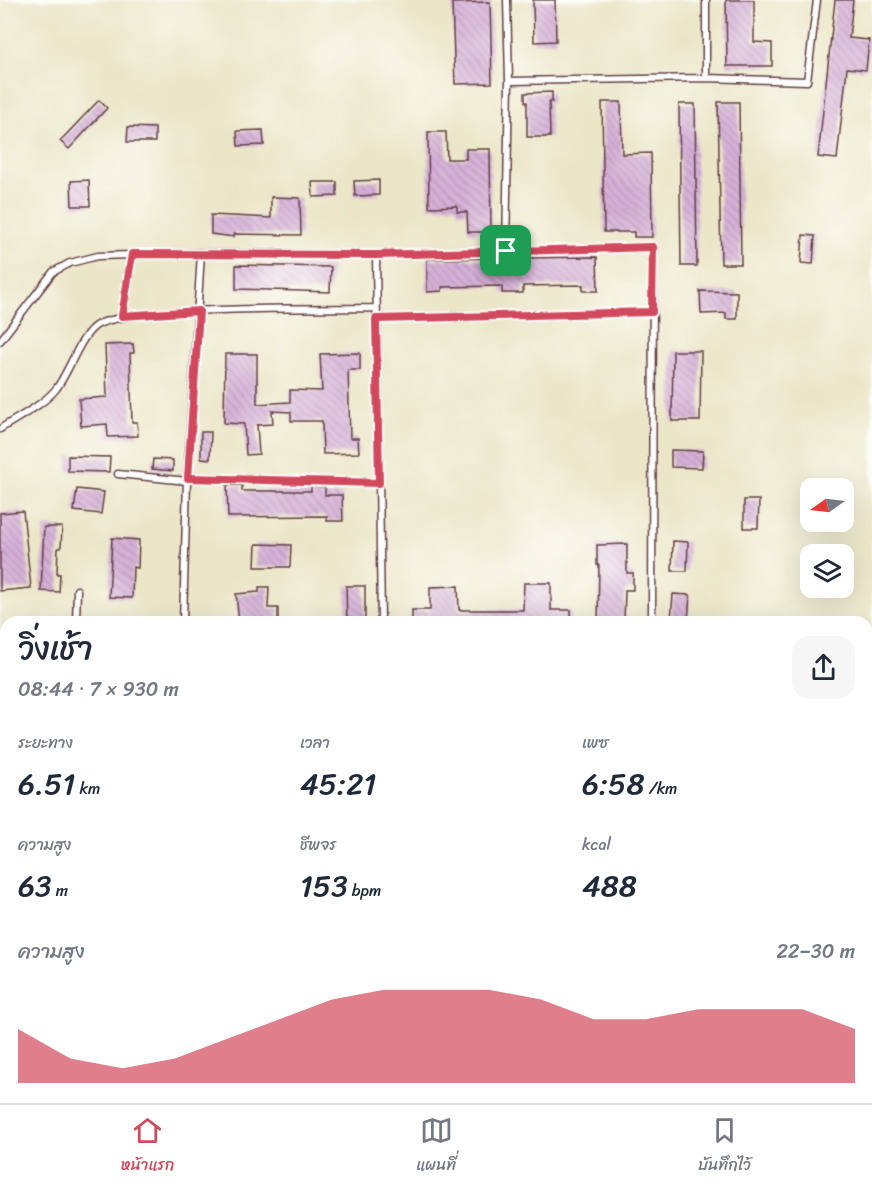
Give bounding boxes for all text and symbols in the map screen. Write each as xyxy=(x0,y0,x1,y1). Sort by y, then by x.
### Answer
pin xyxy=(480,225,531,276)
icon: arrive xyxy=(489,234,522,267)
north arrow xyxy=(800,478,854,532)
map controls xyxy=(800,478,854,598)
button: layers xyxy=(800,544,854,598)
text: วิ่งเช้า xyxy=(18,620,93,678)
button: share xyxy=(792,636,855,699)
text: 08:44 · 7 × 930 m xyxy=(18,672,179,707)
text: ระยะทาง xyxy=(18,728,73,757)
text: เวลา xyxy=(300,728,330,757)
text: เพซ xyxy=(582,728,608,757)
text: 6.51 xyxy=(18,757,75,811)
text: 45:21 xyxy=(300,757,376,811)
text: 6:58 xyxy=(582,757,645,811)
text: km xyxy=(75,774,100,803)
text: /km xyxy=(645,774,677,803)
text: ความสูง xyxy=(18,830,71,859)
text: ชีพจร xyxy=(300,830,337,859)
text: kcal xyxy=(582,830,611,859)
text: 63 xyxy=(18,859,52,913)
text: 153 xyxy=(300,859,348,913)
text: 488 xyxy=(582,859,637,913)
text: m xyxy=(52,876,68,905)
text: bpm xyxy=(348,876,381,905)
text: ความสูง xyxy=(18,934,84,969)
text: 22–30 m xyxy=(776,934,855,969)
tab: หน้าแรก xyxy=(121,1114,174,1179)
tab: แผนที่ xyxy=(416,1114,456,1179)
tab: บันทึกไว้ xyxy=(698,1114,751,1179)

